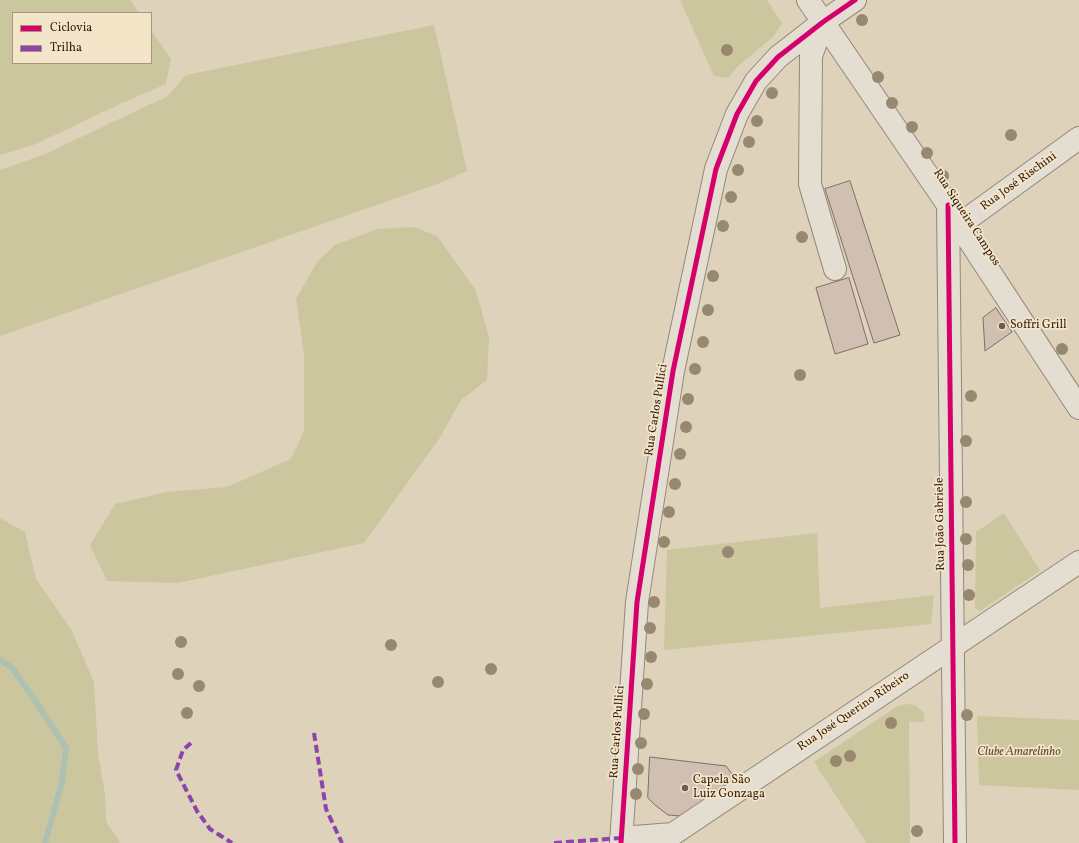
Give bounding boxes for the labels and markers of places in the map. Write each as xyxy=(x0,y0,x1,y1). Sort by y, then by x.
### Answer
place label: Soffri Grill xyxy=(1010,319,1067,333)
marker: Soffri Grill xyxy=(997,321,1007,331)
place label: Capela São Luiz Gonzaga xyxy=(693,774,765,802)
marker: Capela São Luiz Gonzaga xyxy=(680,783,690,793)

